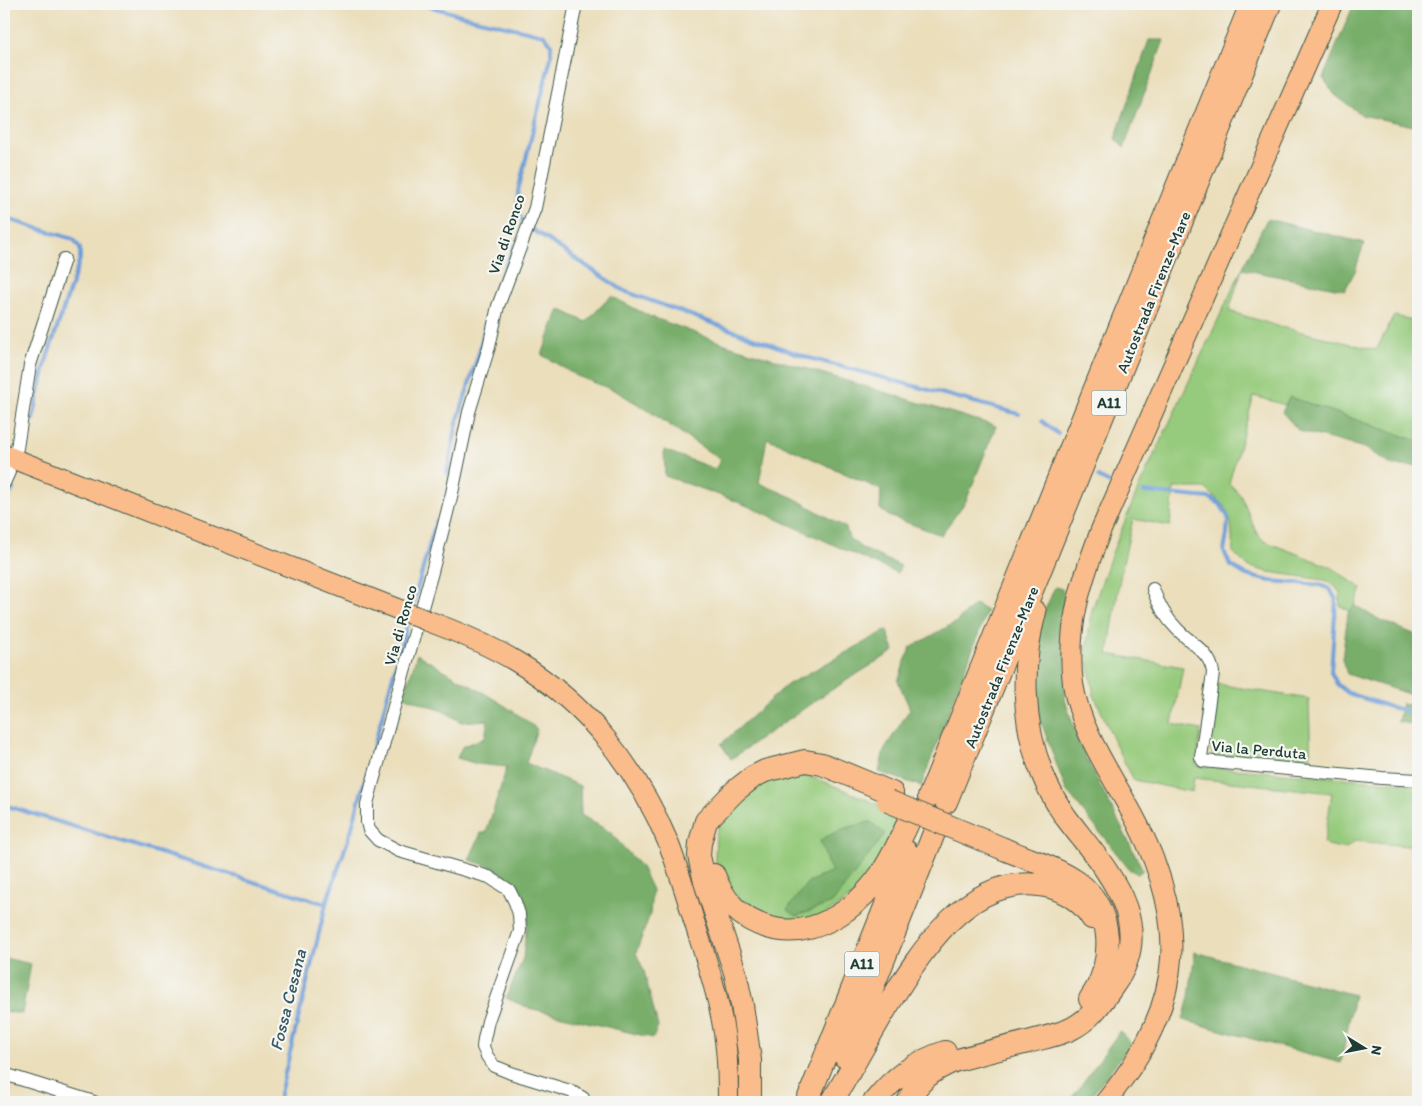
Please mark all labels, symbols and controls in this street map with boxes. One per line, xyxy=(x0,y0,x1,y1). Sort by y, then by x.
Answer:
street label: Via di Ronco xyxy=(484,192,529,277)
street label: Autostrada Firenze-Mare xyxy=(1112,208,1195,376)
road number: A11 xyxy=(1092,390,1126,416)
street label: Via di Ronco xyxy=(380,582,421,668)
street label: Autostrada Firenze-Mare xyxy=(960,583,1043,751)
street label: Via la Perduta xyxy=(1211,736,1308,763)
water label: Fossa Cesana xyxy=(265,946,311,1053)
road number: A11 xyxy=(844,952,880,976)
north arrow xyxy=(1340,1024,1390,1074)
text: N xyxy=(1367,1044,1386,1056)

